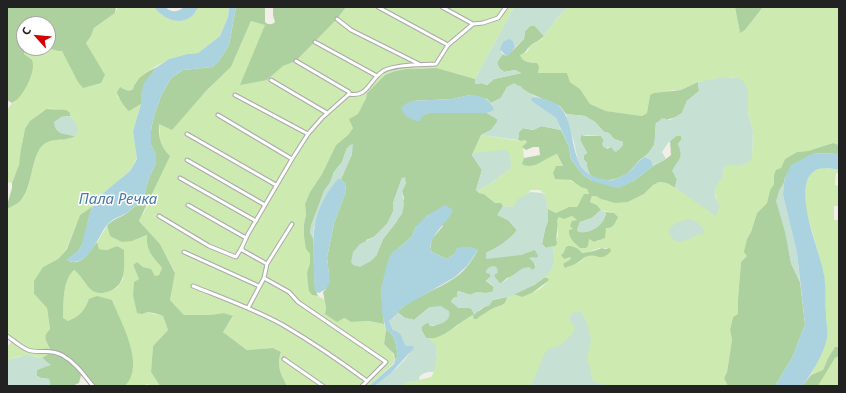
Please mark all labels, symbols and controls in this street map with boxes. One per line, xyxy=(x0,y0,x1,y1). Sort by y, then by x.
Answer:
north arrow xyxy=(16,16,56,56)
text: С xyxy=(17,24,34,37)
water label: Пала Речка xyxy=(79,191,157,209)

